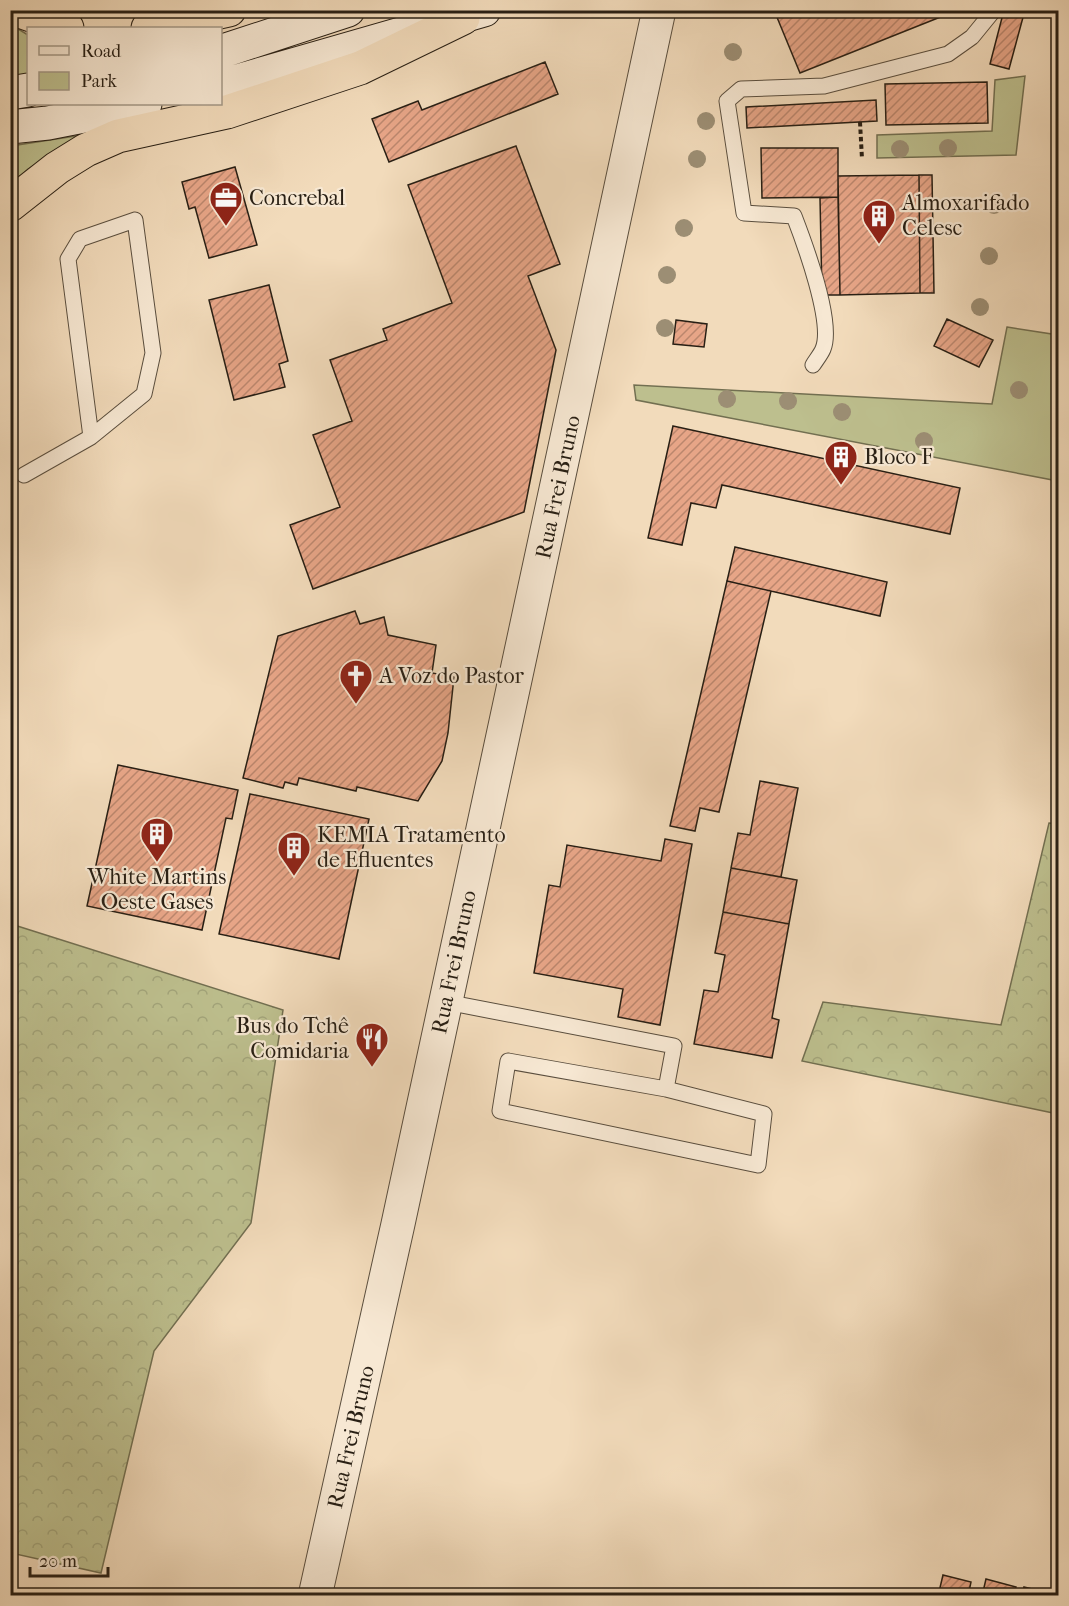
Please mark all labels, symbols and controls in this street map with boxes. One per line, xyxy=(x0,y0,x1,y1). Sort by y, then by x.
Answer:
legend xyxy=(27,27,222,105)
text: Road xyxy=(81,41,121,62)
text: Park xyxy=(81,71,118,92)
office icon: Concrebal xyxy=(208,180,244,227)
place label: Concrebal xyxy=(249,185,345,211)
place label: Almoxarifado Celesc xyxy=(901,190,1029,241)
building icon: Almoxarifado Celesc xyxy=(861,198,897,245)
street label: Rua Frei Bruno xyxy=(530,413,586,561)
building icon: Bloco F xyxy=(823,439,859,486)
place label: Bloco F xyxy=(864,444,933,470)
church icon: A Voz do Pastor xyxy=(338,658,374,705)
place label: A Voz do Pastor xyxy=(378,663,525,689)
building icon: White Martins Oeste Gases xyxy=(139,816,175,863)
place label: KEMIA Tratamento de Efluentes xyxy=(317,822,506,873)
building icon: KEMIA Tratamento de Efluentes xyxy=(276,830,312,877)
place label: White Martins Oeste Gases xyxy=(87,864,226,915)
street label: Rua Frei Bruno xyxy=(426,888,482,1036)
place label: Bus do Tchê Comidaria xyxy=(236,1013,350,1064)
restaurant icon: Bus do Tchê Comidaria xyxy=(354,1021,390,1068)
street label: Rua Frei Bruno xyxy=(322,1363,380,1511)
scale bar xyxy=(30,1540,108,1578)
text: 20 m xyxy=(39,1551,77,1572)

